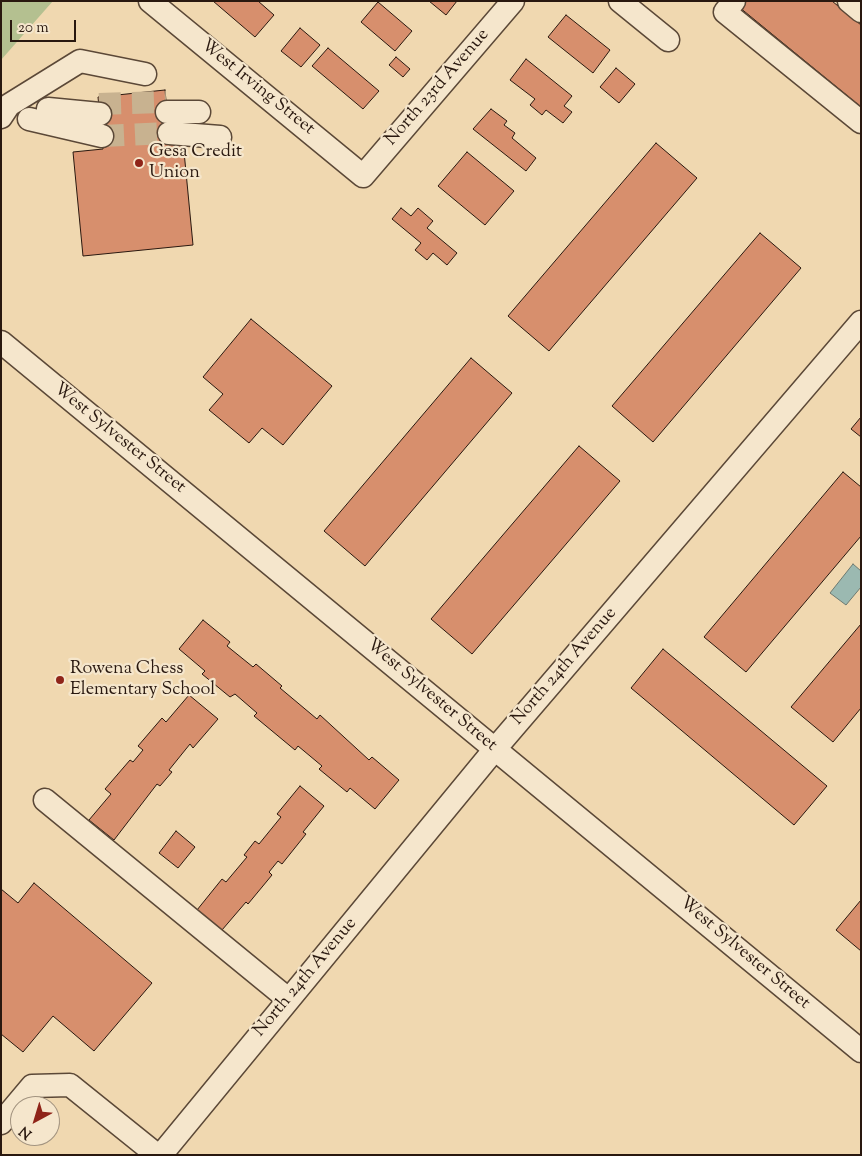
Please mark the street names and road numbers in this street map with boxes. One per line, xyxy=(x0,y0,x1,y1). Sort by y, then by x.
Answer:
street label: North 23rd Avenue xyxy=(381,25,495,151)
street label: West Irving Street xyxy=(196,35,318,141)
street label: West Sylvester Street xyxy=(48,379,190,499)
street label: North 24th Avenue xyxy=(508,604,622,730)
street label: West Sylvester Street xyxy=(361,635,501,757)
street label: West Sylvester Street xyxy=(674,893,814,1015)
street label: North 24th Avenue xyxy=(250,914,362,1042)

